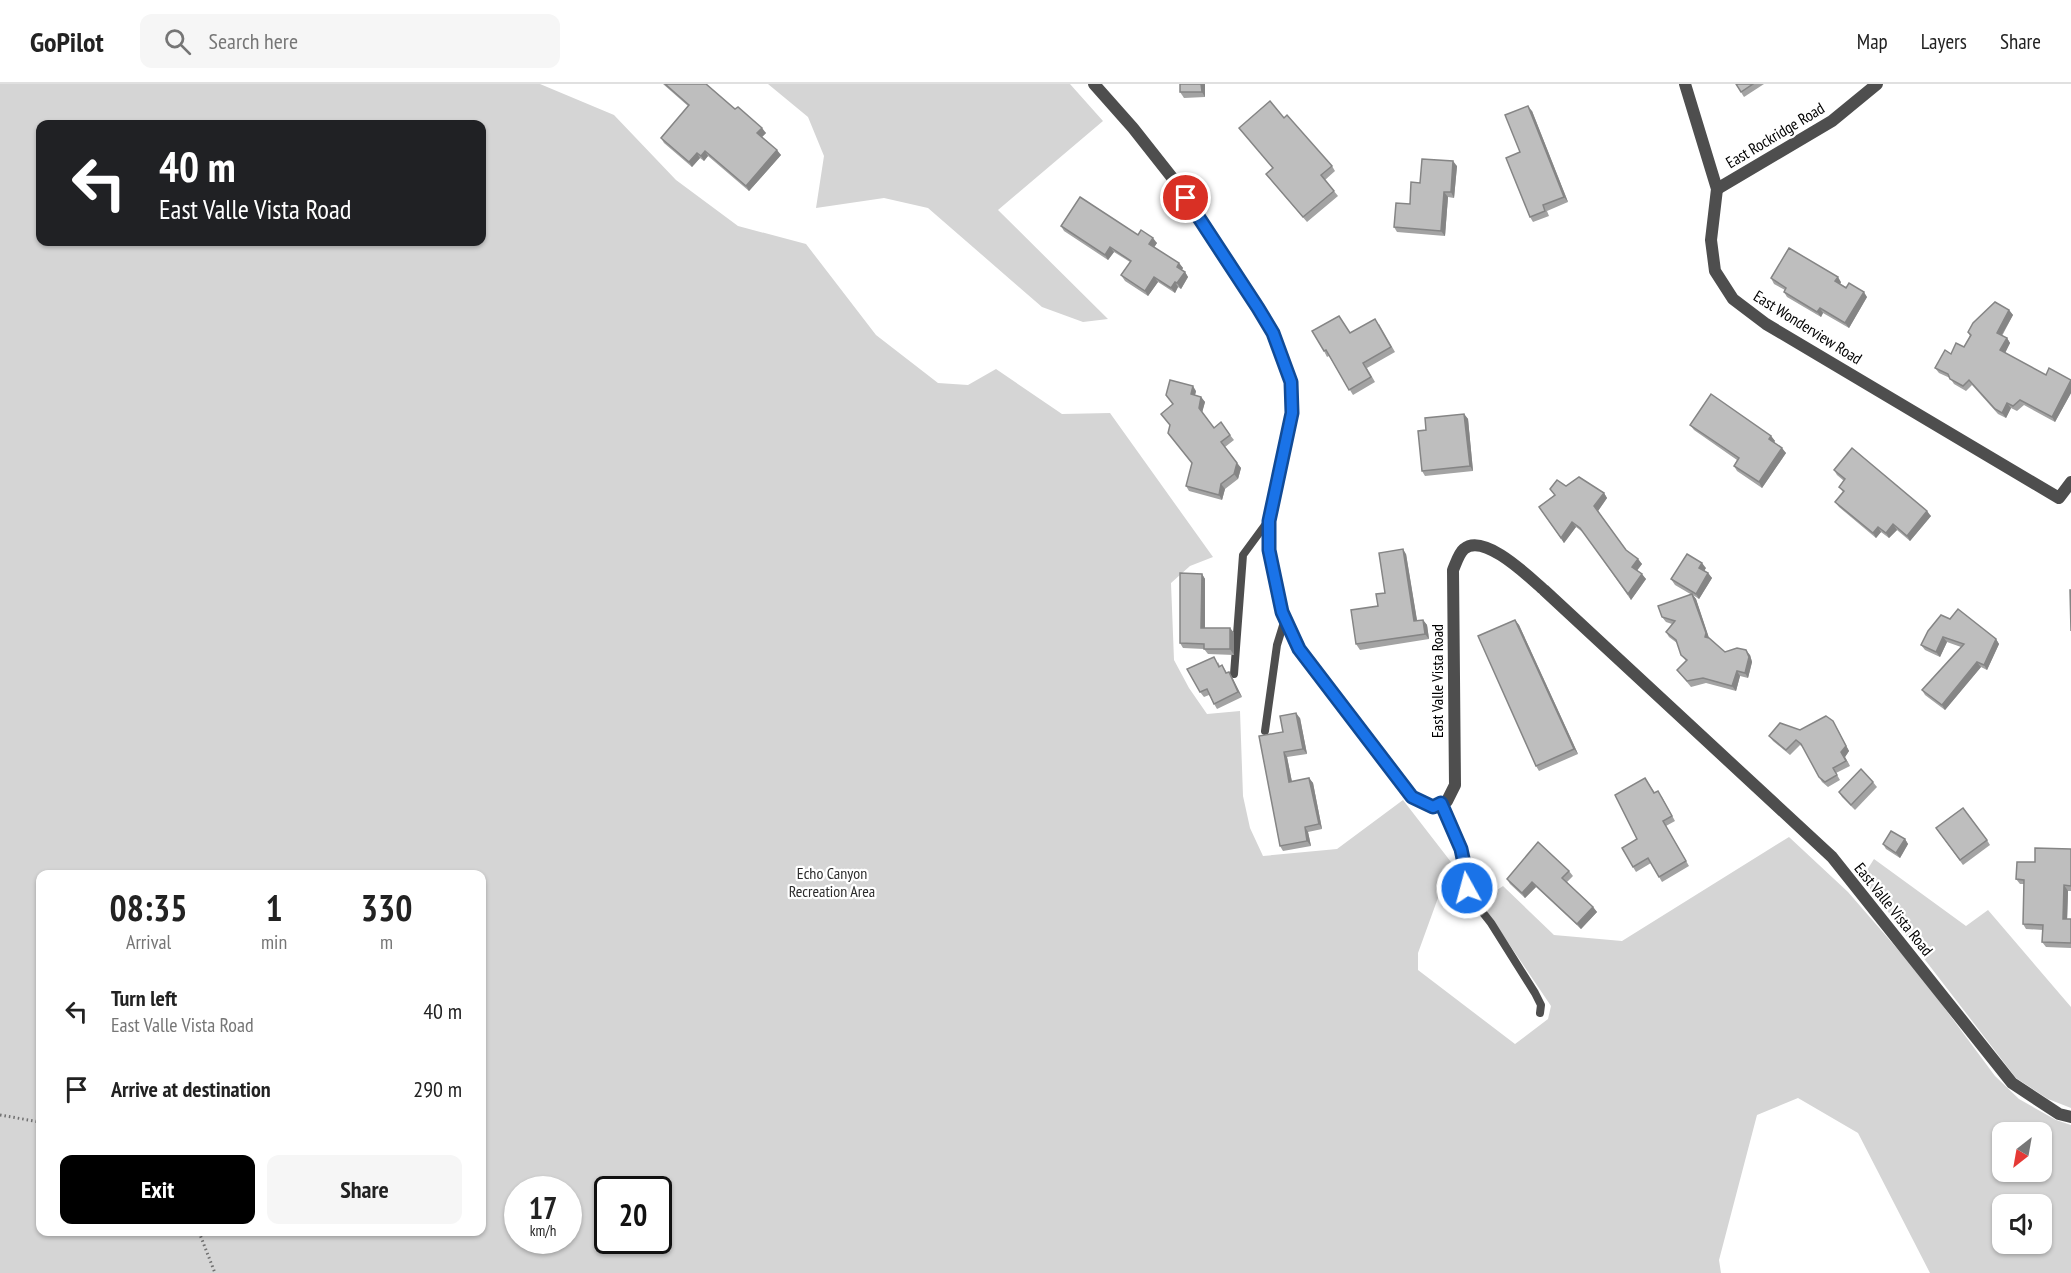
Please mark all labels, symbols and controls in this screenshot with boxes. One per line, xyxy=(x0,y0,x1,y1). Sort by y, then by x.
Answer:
search box xyxy=(140,14,560,68)
text: GoPilot xyxy=(30,23,104,60)
icon: search xyxy=(161,25,194,58)
text: Search here xyxy=(209,27,298,55)
text: Map xyxy=(1857,28,1888,55)
text: Layers xyxy=(1921,28,1967,55)
text: Share xyxy=(2000,28,2041,55)
street label: East Rockridge Road xyxy=(1722,98,1828,172)
text: 40 m xyxy=(159,139,236,194)
icon: left xyxy=(60,144,138,222)
pin xyxy=(1160,172,1211,223)
icon: arrive xyxy=(1169,181,1202,214)
text: East Valle Vista Road xyxy=(159,192,352,226)
street label: East Wonderview Road xyxy=(1750,286,1866,368)
street label: East Valle Vista Road xyxy=(1427,624,1447,738)
position arrow xyxy=(1435,856,1499,920)
street label: East Valle Vista Road xyxy=(1850,858,1938,960)
park label: Echo Canyon Recreation Area xyxy=(789,863,875,901)
text: 08:35 xyxy=(110,884,187,931)
text: 1 xyxy=(265,884,283,931)
text: 330 xyxy=(361,884,412,931)
text: Arrival xyxy=(126,929,171,955)
text: min xyxy=(261,929,287,955)
text: m xyxy=(380,929,393,955)
text: Turn left xyxy=(111,984,177,1012)
icon: left xyxy=(60,995,93,1028)
text: 40 m xyxy=(423,997,462,1025)
text: East Valle Vista Road xyxy=(111,1012,254,1038)
icon: arrive xyxy=(60,1073,93,1106)
text: Arrive at destination xyxy=(111,1075,271,1103)
text: 290 m xyxy=(413,1075,462,1103)
north arrow xyxy=(1992,1122,2052,1182)
map controls xyxy=(1992,1122,2052,1254)
button: Exit xyxy=(60,1155,255,1224)
button: Share xyxy=(267,1155,462,1224)
speed limit sign: 20 xyxy=(594,1176,672,1254)
text: 17 xyxy=(529,1188,557,1227)
button: sound xyxy=(1992,1194,2052,1254)
text: km/h xyxy=(530,1221,556,1240)

